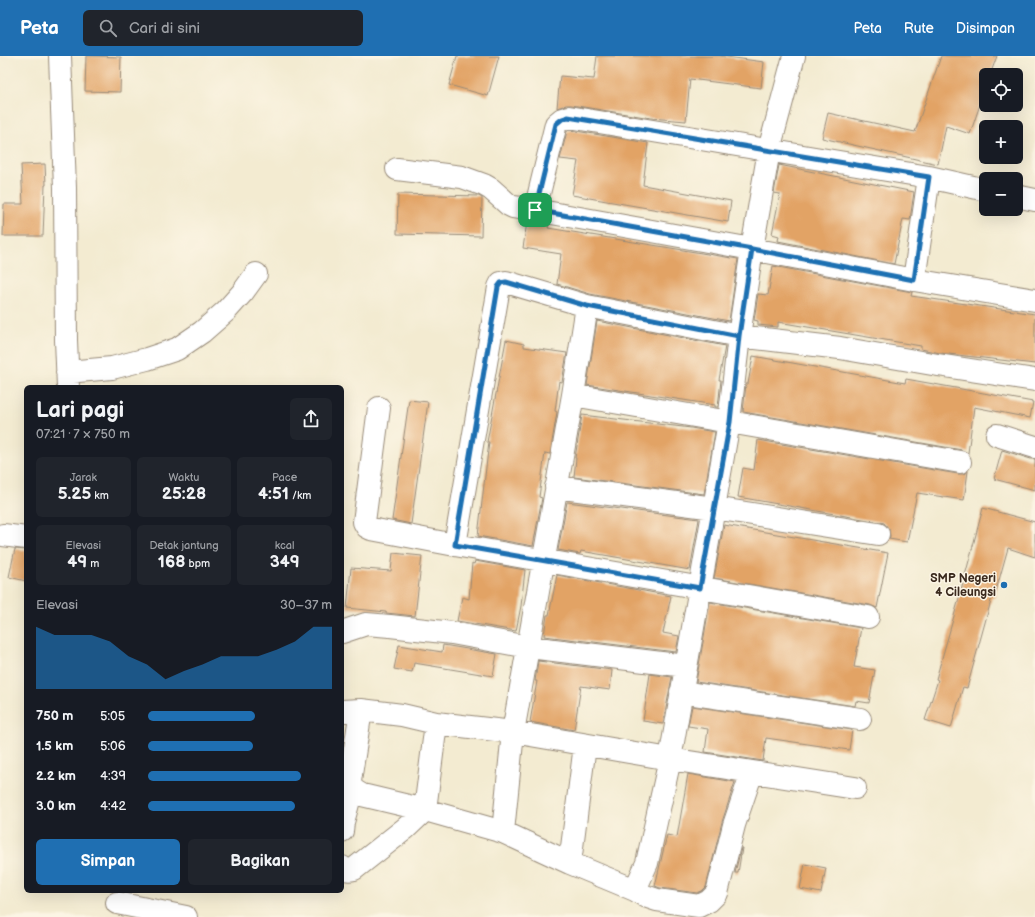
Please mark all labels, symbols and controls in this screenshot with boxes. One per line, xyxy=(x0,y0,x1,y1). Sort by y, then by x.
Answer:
search box xyxy=(83,10,363,46)
text: Peta xyxy=(20,17,59,40)
icon: search xyxy=(97,17,119,39)
text: Cari di sini xyxy=(129,19,200,38)
text: Peta xyxy=(853,20,882,37)
text: Rute xyxy=(904,20,934,37)
text: Disimpan xyxy=(956,20,1015,37)
map controls xyxy=(979,68,1023,216)
button: locate xyxy=(979,68,1023,112)
button: + xyxy=(979,120,1023,164)
button: − xyxy=(979,172,1023,216)
pin xyxy=(518,193,552,227)
icon: arrive xyxy=(524,199,546,221)
text: Lari pagi xyxy=(36,397,124,424)
button: share xyxy=(290,398,332,440)
text: 07:21 · 7 × 750 m xyxy=(36,426,130,442)
text: Jarak xyxy=(70,471,97,484)
text: Waktu xyxy=(169,471,199,484)
text: Pace xyxy=(272,471,297,484)
text: 5.25 xyxy=(58,484,91,504)
text: 25:28 xyxy=(162,484,206,504)
text: 4:51 xyxy=(258,484,289,504)
text: km xyxy=(91,489,109,502)
text: /km xyxy=(289,489,311,502)
text: Elevasi xyxy=(66,539,101,552)
text: Detak jantung xyxy=(149,539,219,552)
text: kcal xyxy=(275,539,295,552)
text: 49 xyxy=(67,552,87,572)
text: 168 xyxy=(158,552,186,572)
text: 349 xyxy=(270,552,300,572)
text: m xyxy=(87,557,99,570)
text: bpm xyxy=(186,557,210,570)
place label: SMP Negeri 4 Cileungsi xyxy=(930,571,996,600)
marker: SMP Negeri 4 Cileungsi xyxy=(999,580,1009,590)
text: Elevasi xyxy=(36,597,78,613)
text: 30–37 m xyxy=(280,597,332,613)
text: 750 m xyxy=(36,708,73,724)
text: 5:05 xyxy=(100,708,125,724)
text: 1.5 km xyxy=(36,738,73,754)
text: 5:06 xyxy=(100,738,126,754)
text: 2.2 km xyxy=(36,768,76,784)
text: 4:39 xyxy=(100,768,126,784)
text: 3.0 km xyxy=(36,798,76,814)
text: 4:42 xyxy=(100,798,126,814)
button: Simpan xyxy=(36,839,180,885)
button: Bagikan xyxy=(188,839,332,885)

